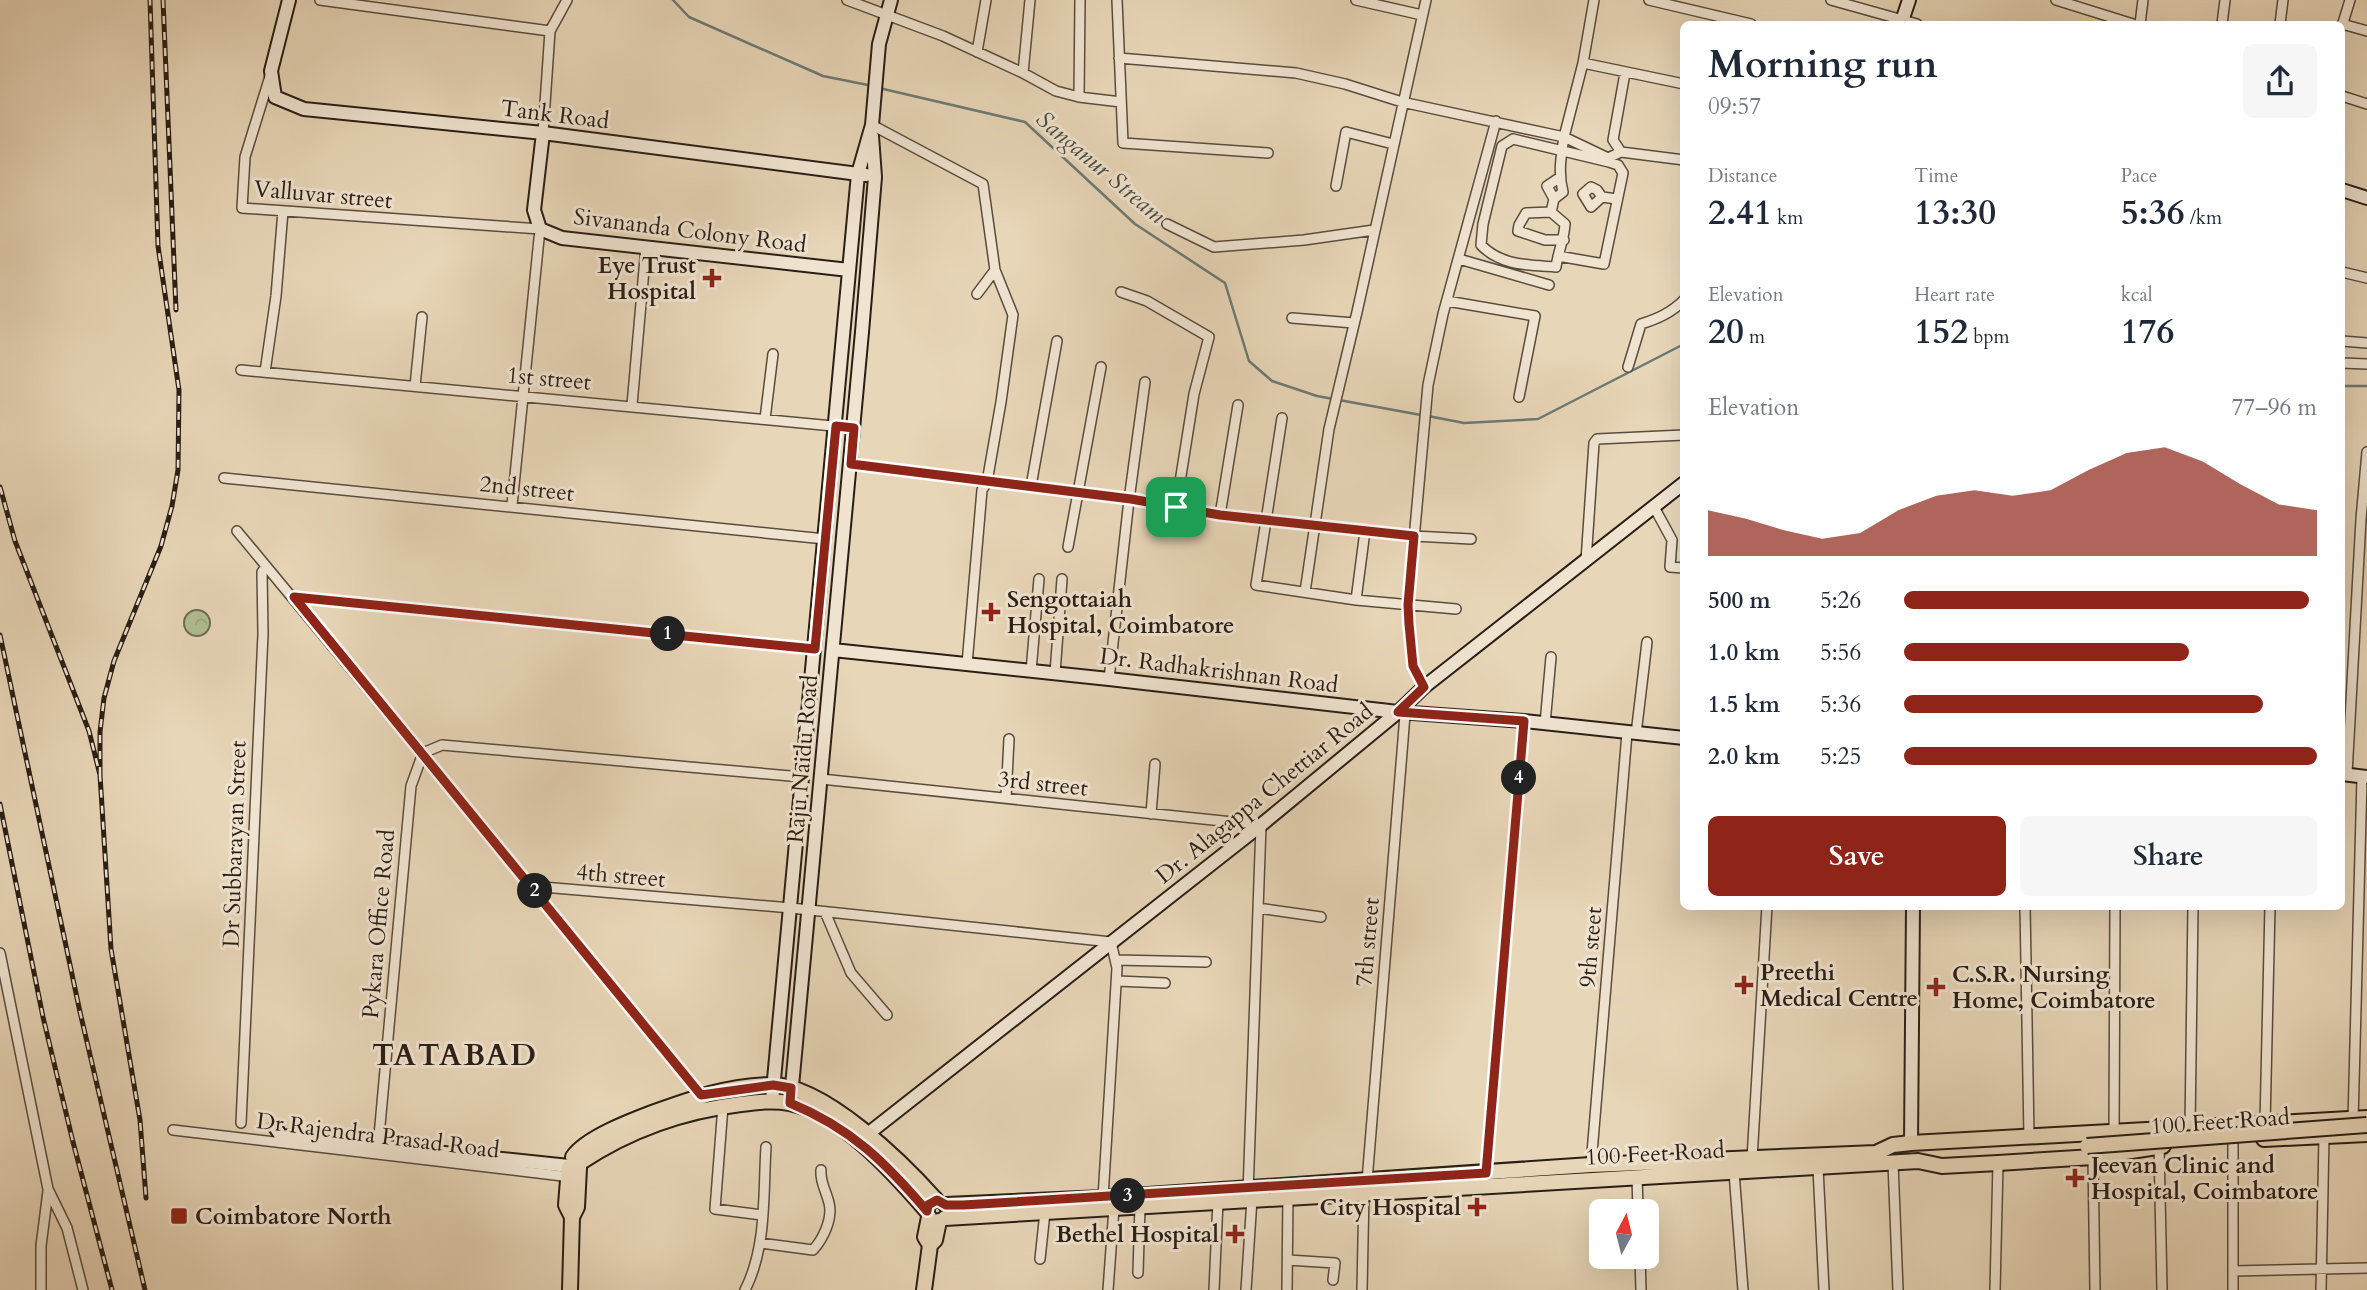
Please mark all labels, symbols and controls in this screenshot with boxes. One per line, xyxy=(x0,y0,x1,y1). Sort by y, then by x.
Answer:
text: Morning run xyxy=(1708,39,1938,91)
button: share xyxy=(2243,44,2317,118)
text: 09:57 xyxy=(1708,91,1761,122)
street label: Tank Road xyxy=(499,92,612,137)
water label: Sanganur Stream xyxy=(1029,103,1173,232)
text: Distance xyxy=(1708,163,1777,189)
text: Time xyxy=(1914,163,1958,189)
text: Pace xyxy=(2121,163,2157,189)
street label: Valluvar street xyxy=(252,173,393,216)
text: 2.41 xyxy=(1708,189,1772,237)
text: 13:30 xyxy=(1914,189,1996,237)
text: 5:36 xyxy=(2121,189,2185,237)
street label: Sivananda Colony Road xyxy=(572,201,809,260)
text: km xyxy=(1772,205,1803,231)
text: /km xyxy=(2185,205,2222,231)
place label: Eye Trust Hospital xyxy=(598,250,696,307)
marker: Eye Trust Hospital xyxy=(702,268,722,288)
text: Elevation xyxy=(1708,282,1783,308)
text: Heart rate xyxy=(1914,282,1995,308)
text: kcal xyxy=(2121,282,2153,308)
text: 20 xyxy=(1708,308,1744,356)
text: 152 xyxy=(1914,308,1968,356)
text: 176 xyxy=(2121,308,2174,356)
text: m xyxy=(1744,324,1765,350)
text: bpm xyxy=(1968,324,2010,350)
street label: 1st street xyxy=(506,359,592,398)
text: Elevation xyxy=(1708,392,1799,423)
text: 77–96 m xyxy=(2232,392,2317,423)
street label: 2nd street xyxy=(478,468,576,509)
pin xyxy=(1146,477,1206,537)
icon: arrive xyxy=(1157,488,1195,526)
place label: Sengottaiah Hospital, Coimbatore xyxy=(1007,584,1234,641)
text: 500 m xyxy=(1708,585,1771,616)
text: 5:26 xyxy=(1820,585,1861,616)
marker: Sengottaiah Hospital, Coimbatore xyxy=(981,602,1001,622)
pin: 1 xyxy=(650,616,686,652)
text: 1 xyxy=(663,620,672,646)
text: 1.0 km xyxy=(1708,637,1780,668)
text: 5:56 xyxy=(1820,637,1861,668)
street label: Dr. Radhakrishnan Road xyxy=(1098,640,1341,701)
street label: Raju Naidu Road xyxy=(780,673,825,844)
text: 1.5 km xyxy=(1708,689,1780,720)
text: 5:36 xyxy=(1820,689,1861,720)
street label: Dr. Alagappa Chettiar Road xyxy=(1149,695,1380,891)
street label: Dr Subbarayan Street xyxy=(215,740,254,948)
text: 2.0 km xyxy=(1708,741,1780,772)
text: 5:25 xyxy=(1820,741,1861,772)
pin: 4 xyxy=(1502,760,1536,796)
street label: 3rd street xyxy=(997,763,1089,804)
text: 4 xyxy=(1514,764,1523,790)
button: Save xyxy=(1708,816,2006,896)
button: Share xyxy=(2020,816,2317,896)
street label: Pykara Office Road xyxy=(355,827,402,1020)
street label: 4th street xyxy=(575,856,667,895)
pin: 2 xyxy=(518,874,552,908)
text: 2 xyxy=(530,877,539,903)
street label: 7th street xyxy=(1348,896,1387,988)
street label: 9th steet xyxy=(1572,905,1609,989)
place label: Preethi Medical Centre xyxy=(1760,957,1918,1014)
place label: C.S.R. Nursing Home, Coimbatore xyxy=(1952,959,2156,1016)
marker: Preethi Medical Centre xyxy=(1734,975,1754,995)
marker: C.S.R. Nursing Home, Coimbatore xyxy=(1926,977,1946,997)
district label: TATABAD xyxy=(372,1035,538,1076)
street label: 100 Feet Road xyxy=(2149,1101,2291,1142)
street label: Dr Rajendra Prasad Road xyxy=(255,1105,502,1166)
street label: 100 Feet Road xyxy=(1585,1134,1726,1173)
place label: Jeevan Clinic and Hospital, Coimbatore xyxy=(2088,1150,2318,1207)
marker: Jeevan Clinic and Hospital, Coimbatore xyxy=(2065,1168,2085,1188)
pin: 3 xyxy=(1110,1178,1146,1214)
text: 3 xyxy=(1123,1182,1132,1208)
place label: City Hospital xyxy=(1320,1192,1461,1223)
marker: City Hospital xyxy=(1467,1197,1487,1217)
north arrow xyxy=(1589,1199,1659,1269)
map controls xyxy=(1589,1199,1659,1269)
place label: Coimbatore North xyxy=(195,1201,392,1232)
marker: Coimbatore North xyxy=(169,1206,189,1226)
place label: Bethel Hospital xyxy=(1055,1219,1219,1250)
marker: Bethel Hospital xyxy=(1225,1224,1245,1244)

